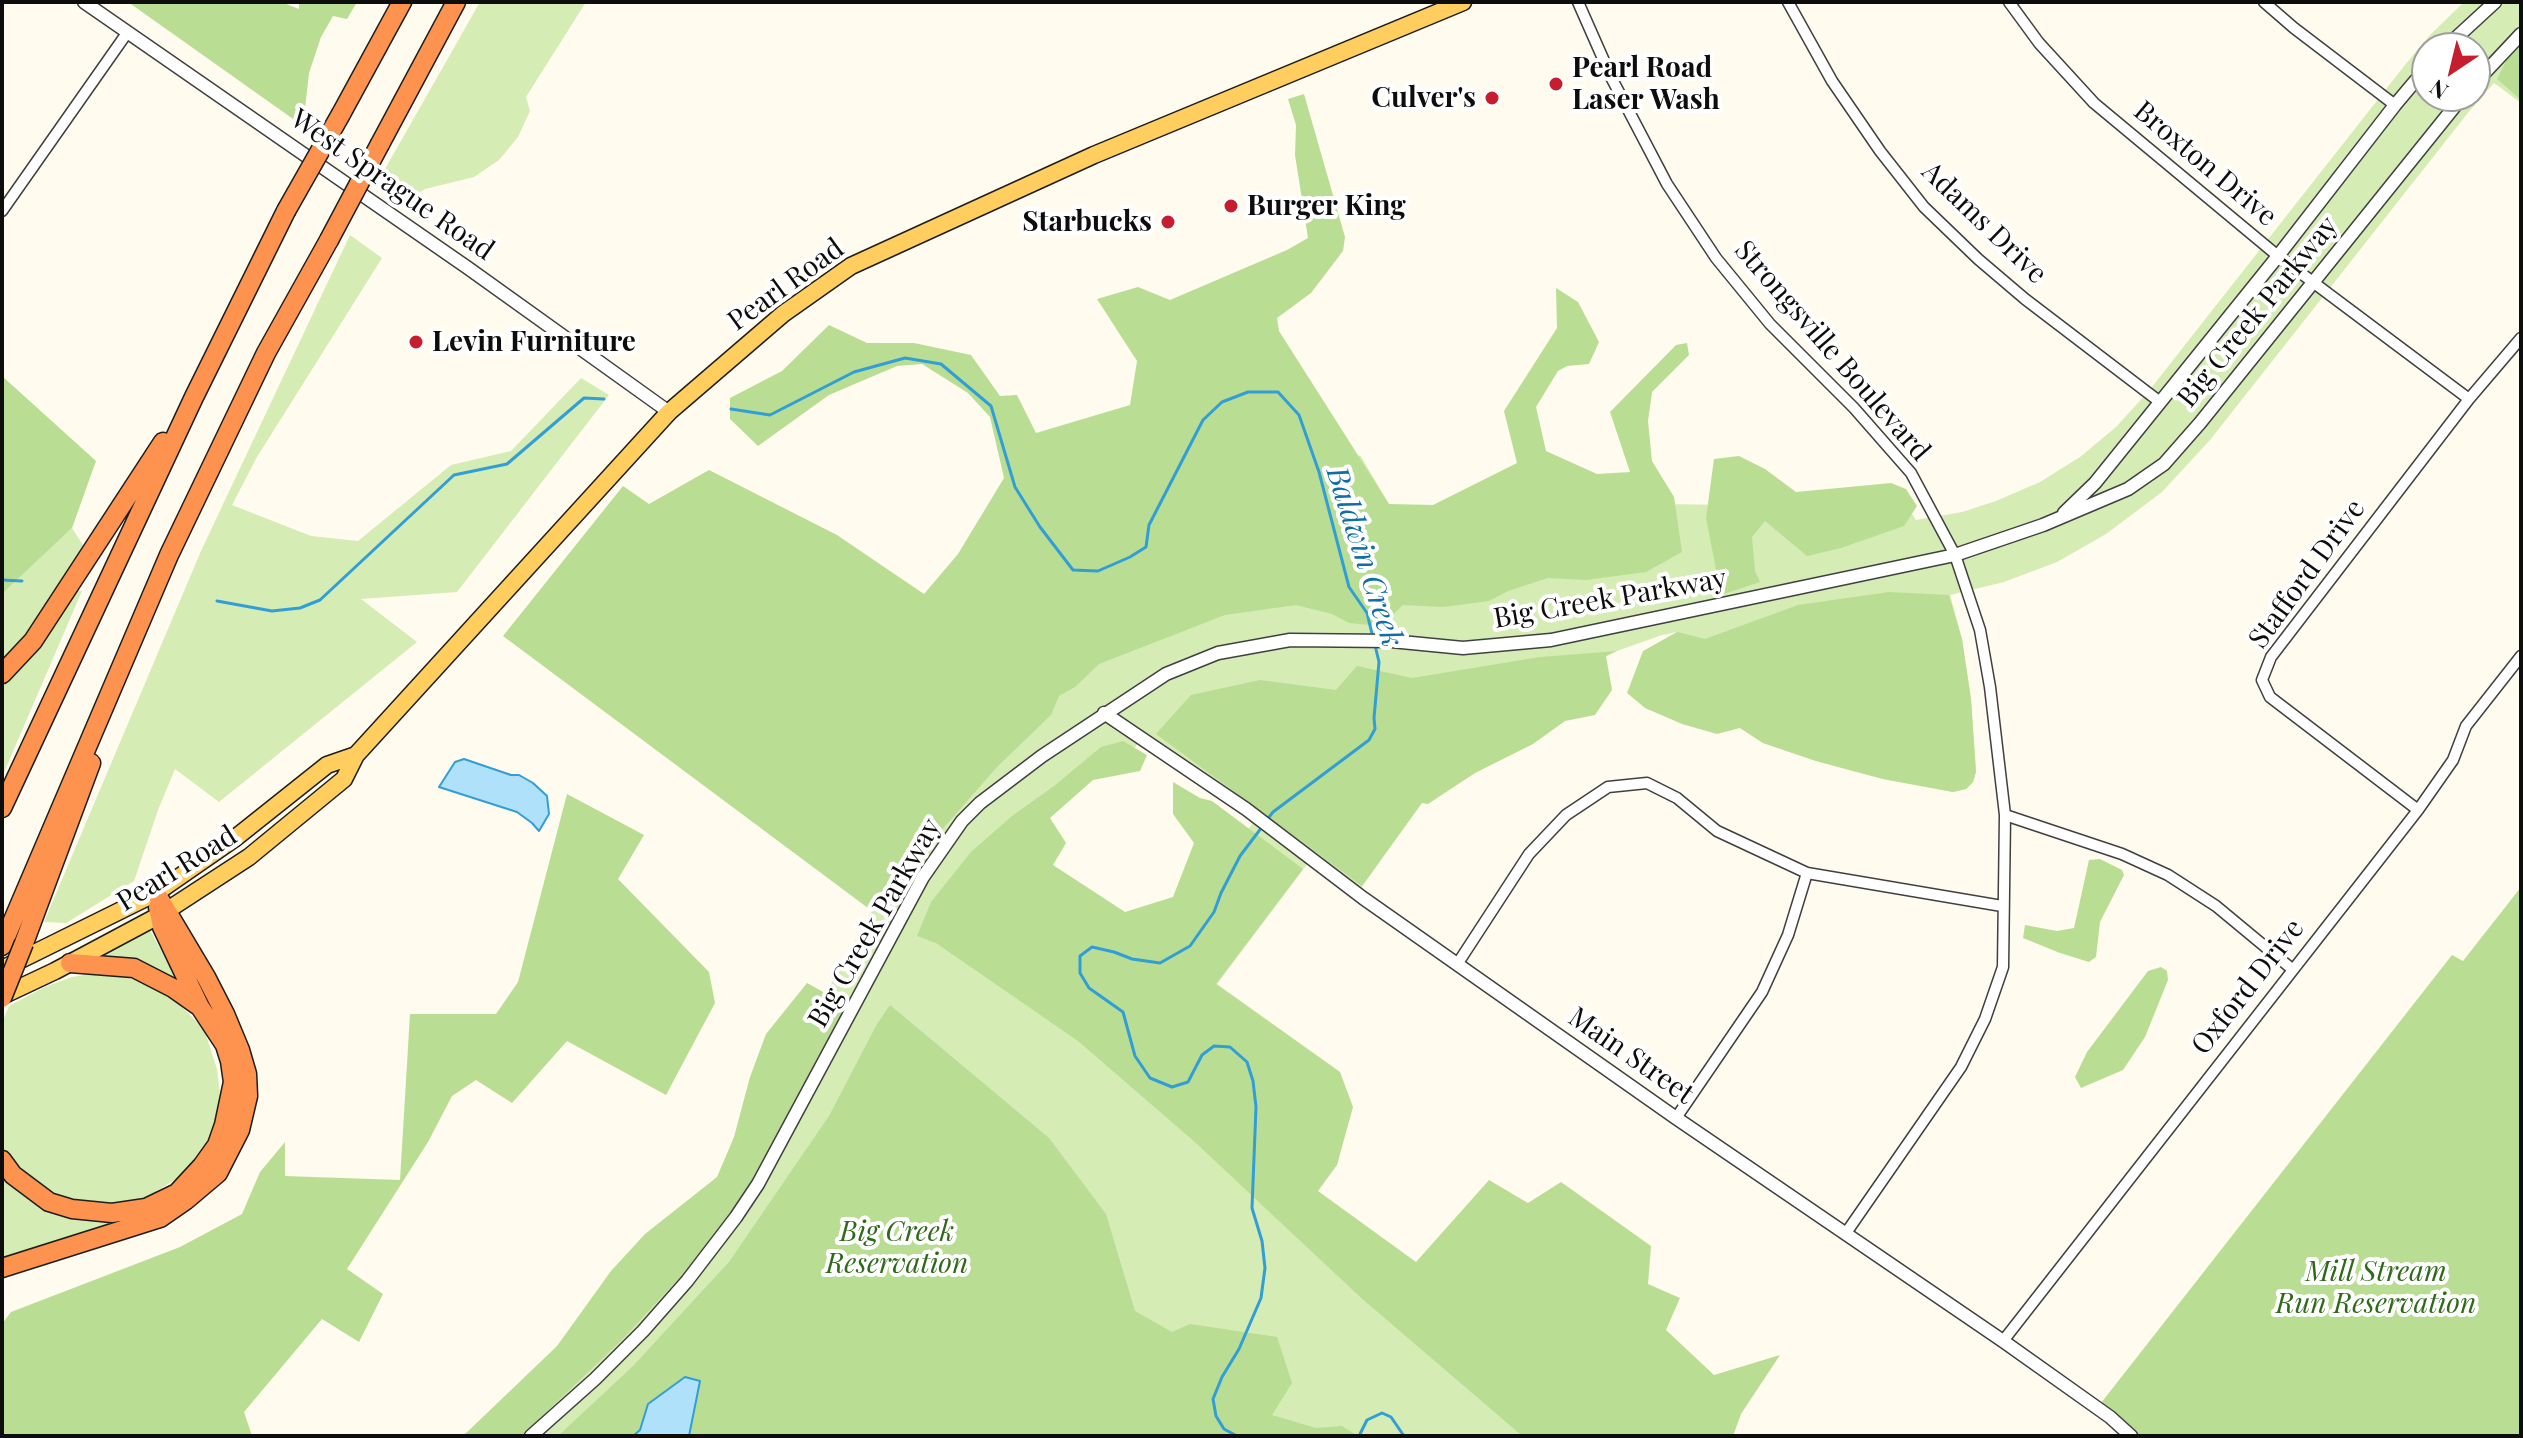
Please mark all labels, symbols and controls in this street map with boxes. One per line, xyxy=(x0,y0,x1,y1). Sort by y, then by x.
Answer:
north arrow xyxy=(2411,32,2491,112)
place label: Pearl Road Laser Wash xyxy=(1572,51,1720,117)
text: N xyxy=(2423,73,2453,107)
marker: Pearl Road Laser Wash xyxy=(1547,75,1565,93)
place label: Culver's xyxy=(1371,81,1476,115)
marker: Culver's xyxy=(1483,89,1501,107)
street label: Broxton Drive xyxy=(2127,95,2283,233)
street label: West Sprague Road xyxy=(284,102,500,268)
street label: Adams Drive xyxy=(1915,155,2053,291)
place label: Burger King xyxy=(1247,189,1406,223)
marker: Burger King xyxy=(1222,197,1240,215)
place label: Starbucks xyxy=(1022,205,1152,239)
street label: Big Creek Parkway xyxy=(2171,210,2345,414)
marker: Starbucks xyxy=(1159,213,1177,231)
street label: Pearl Road xyxy=(722,232,850,338)
street label: Strongsville Boulevard xyxy=(1727,234,1937,468)
place label: Levin Furniture xyxy=(432,325,636,359)
marker: Levin Furniture xyxy=(407,333,425,351)
water label: Baldwin Creek xyxy=(1318,462,1410,652)
street label: Stafford Drive xyxy=(2242,493,2372,655)
street label: Big Creek Parkway xyxy=(1491,562,1729,636)
street label: Big Creek Parkway xyxy=(801,812,949,1034)
street label: Pearl Road xyxy=(111,819,243,919)
street label: Oxford Drive xyxy=(2185,913,2311,1061)
street label: Main Street xyxy=(1562,1001,1700,1111)
park label: Big Creek Reservation xyxy=(826,1215,968,1281)
park label: Mill Stream Run Reservation xyxy=(2276,1255,2476,1321)

